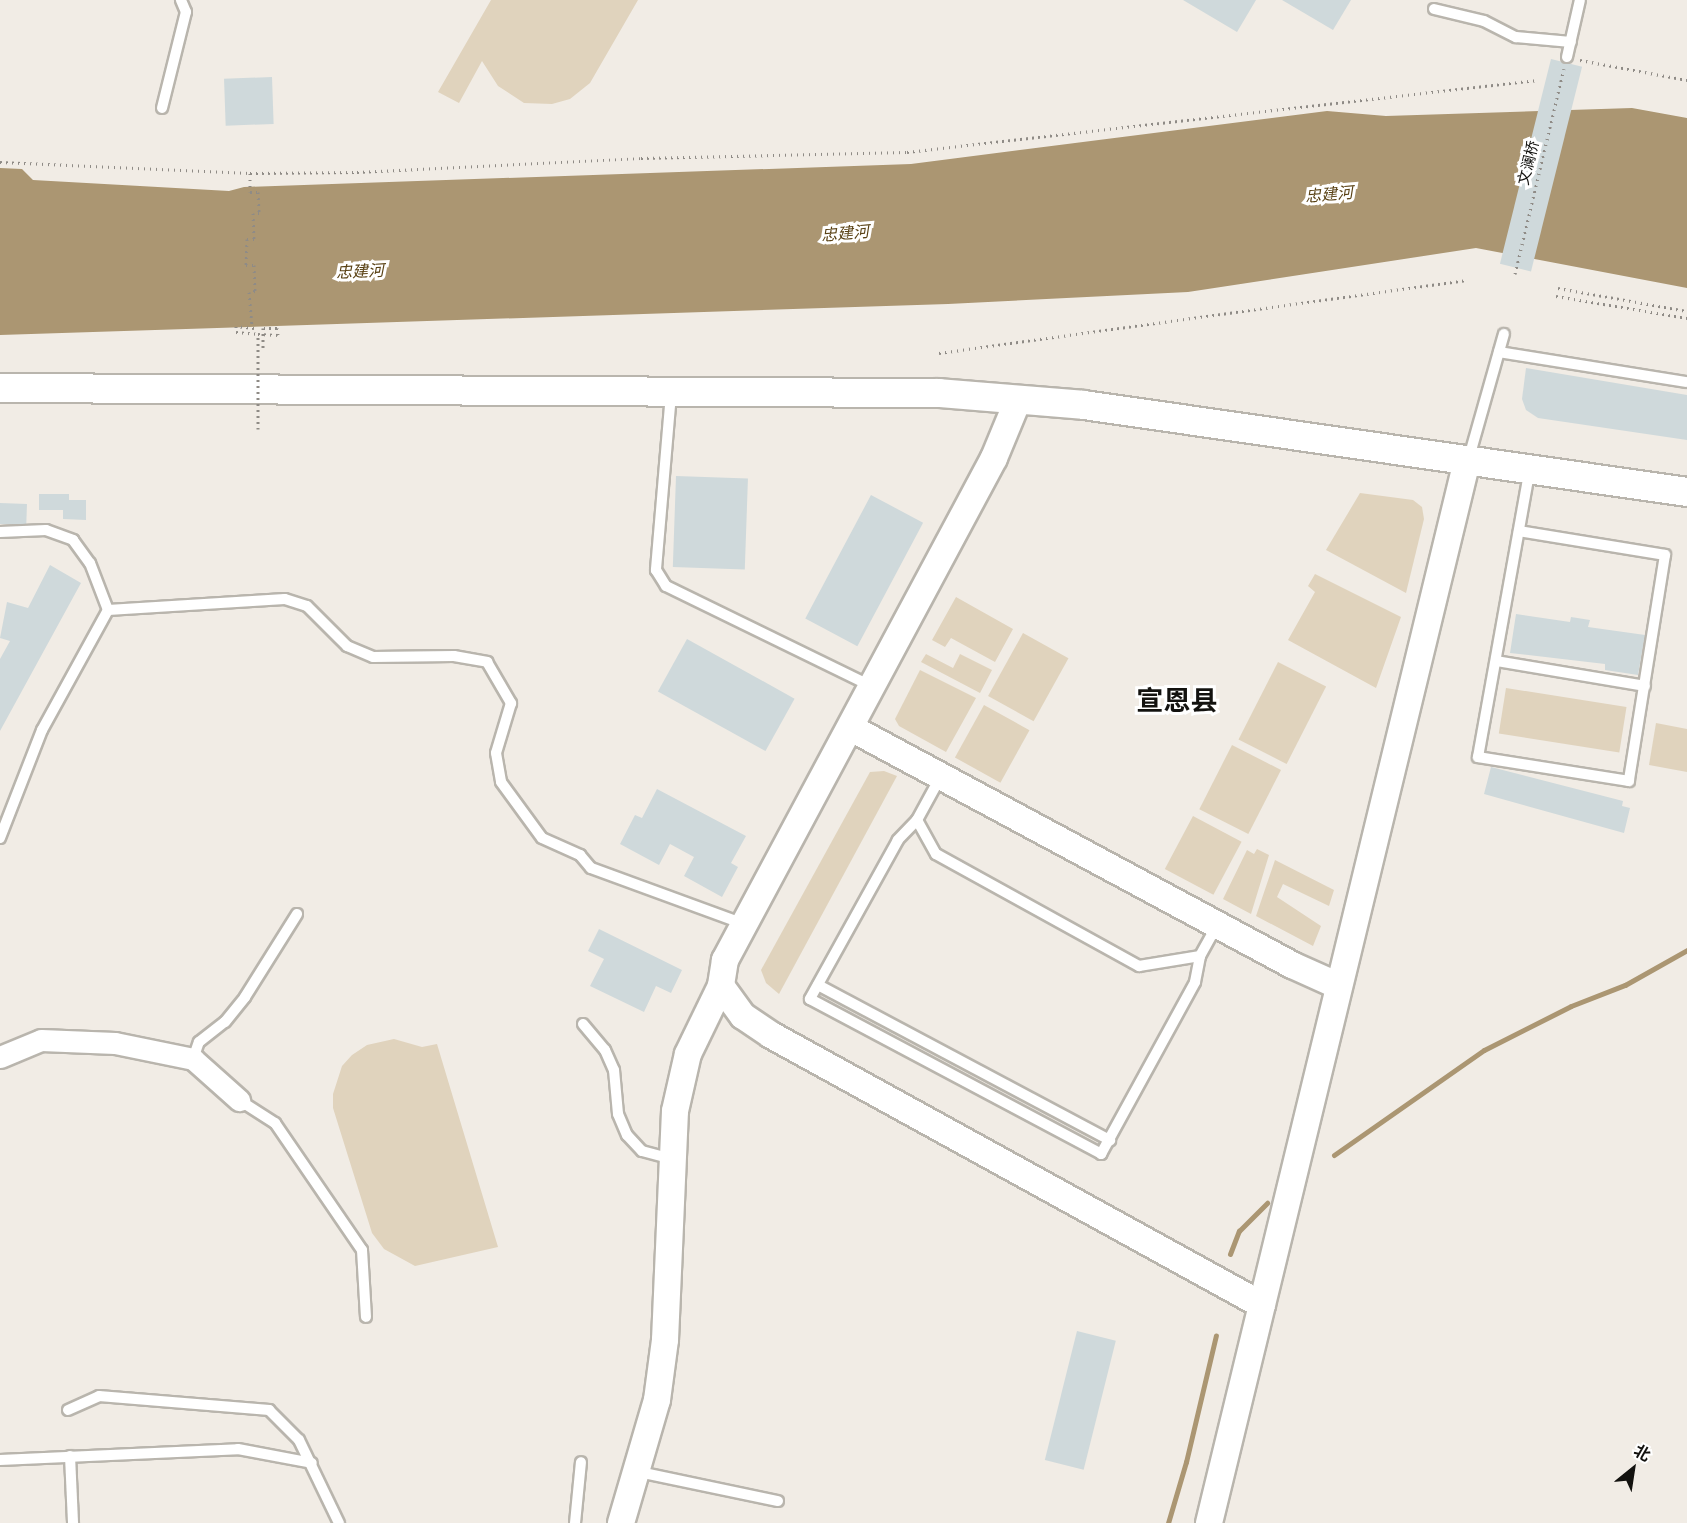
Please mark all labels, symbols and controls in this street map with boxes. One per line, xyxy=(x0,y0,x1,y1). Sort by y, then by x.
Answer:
street label: 文澜桥 xyxy=(1515,139,1543,187)
water label: 忠建河 xyxy=(1304,183,1354,207)
water label: 忠建河 xyxy=(820,222,870,246)
water label: 忠建河 xyxy=(336,261,384,283)
district label: 宣恩县 xyxy=(1137,686,1217,718)
north arrow xyxy=(1603,1439,1663,1499)
text: 北 xyxy=(1630,1440,1654,1467)

